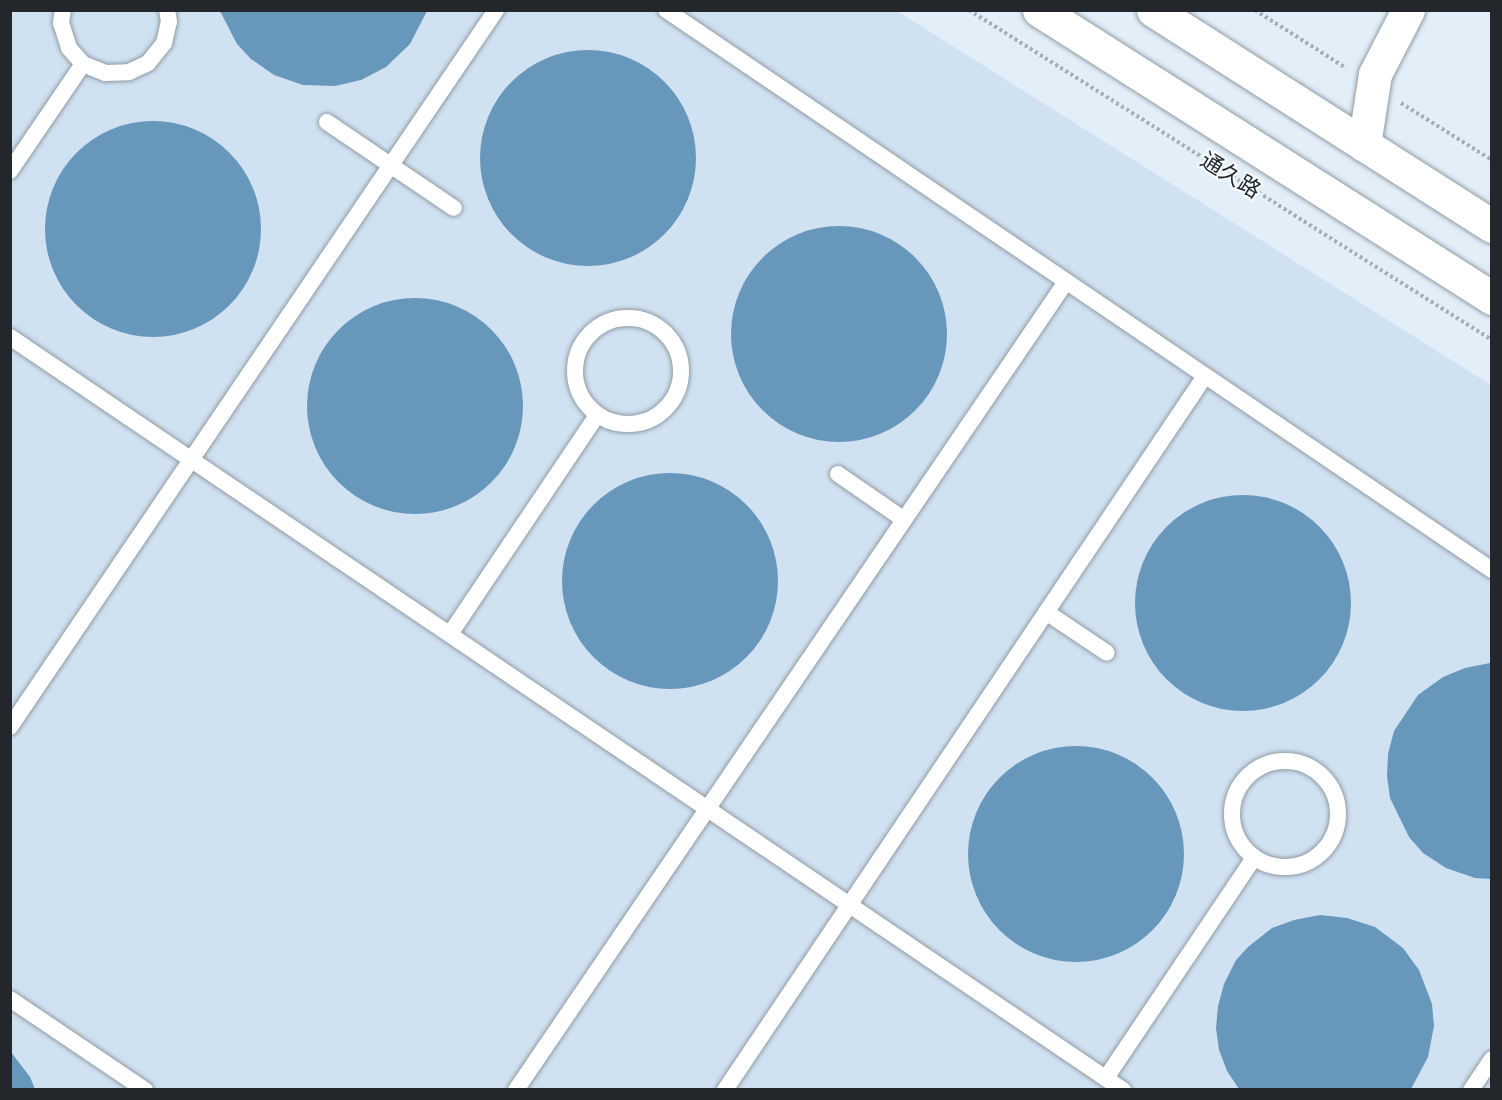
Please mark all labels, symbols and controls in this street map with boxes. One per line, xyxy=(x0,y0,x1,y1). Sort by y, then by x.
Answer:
street label: 通久路 xyxy=(1195,147,1265,205)

